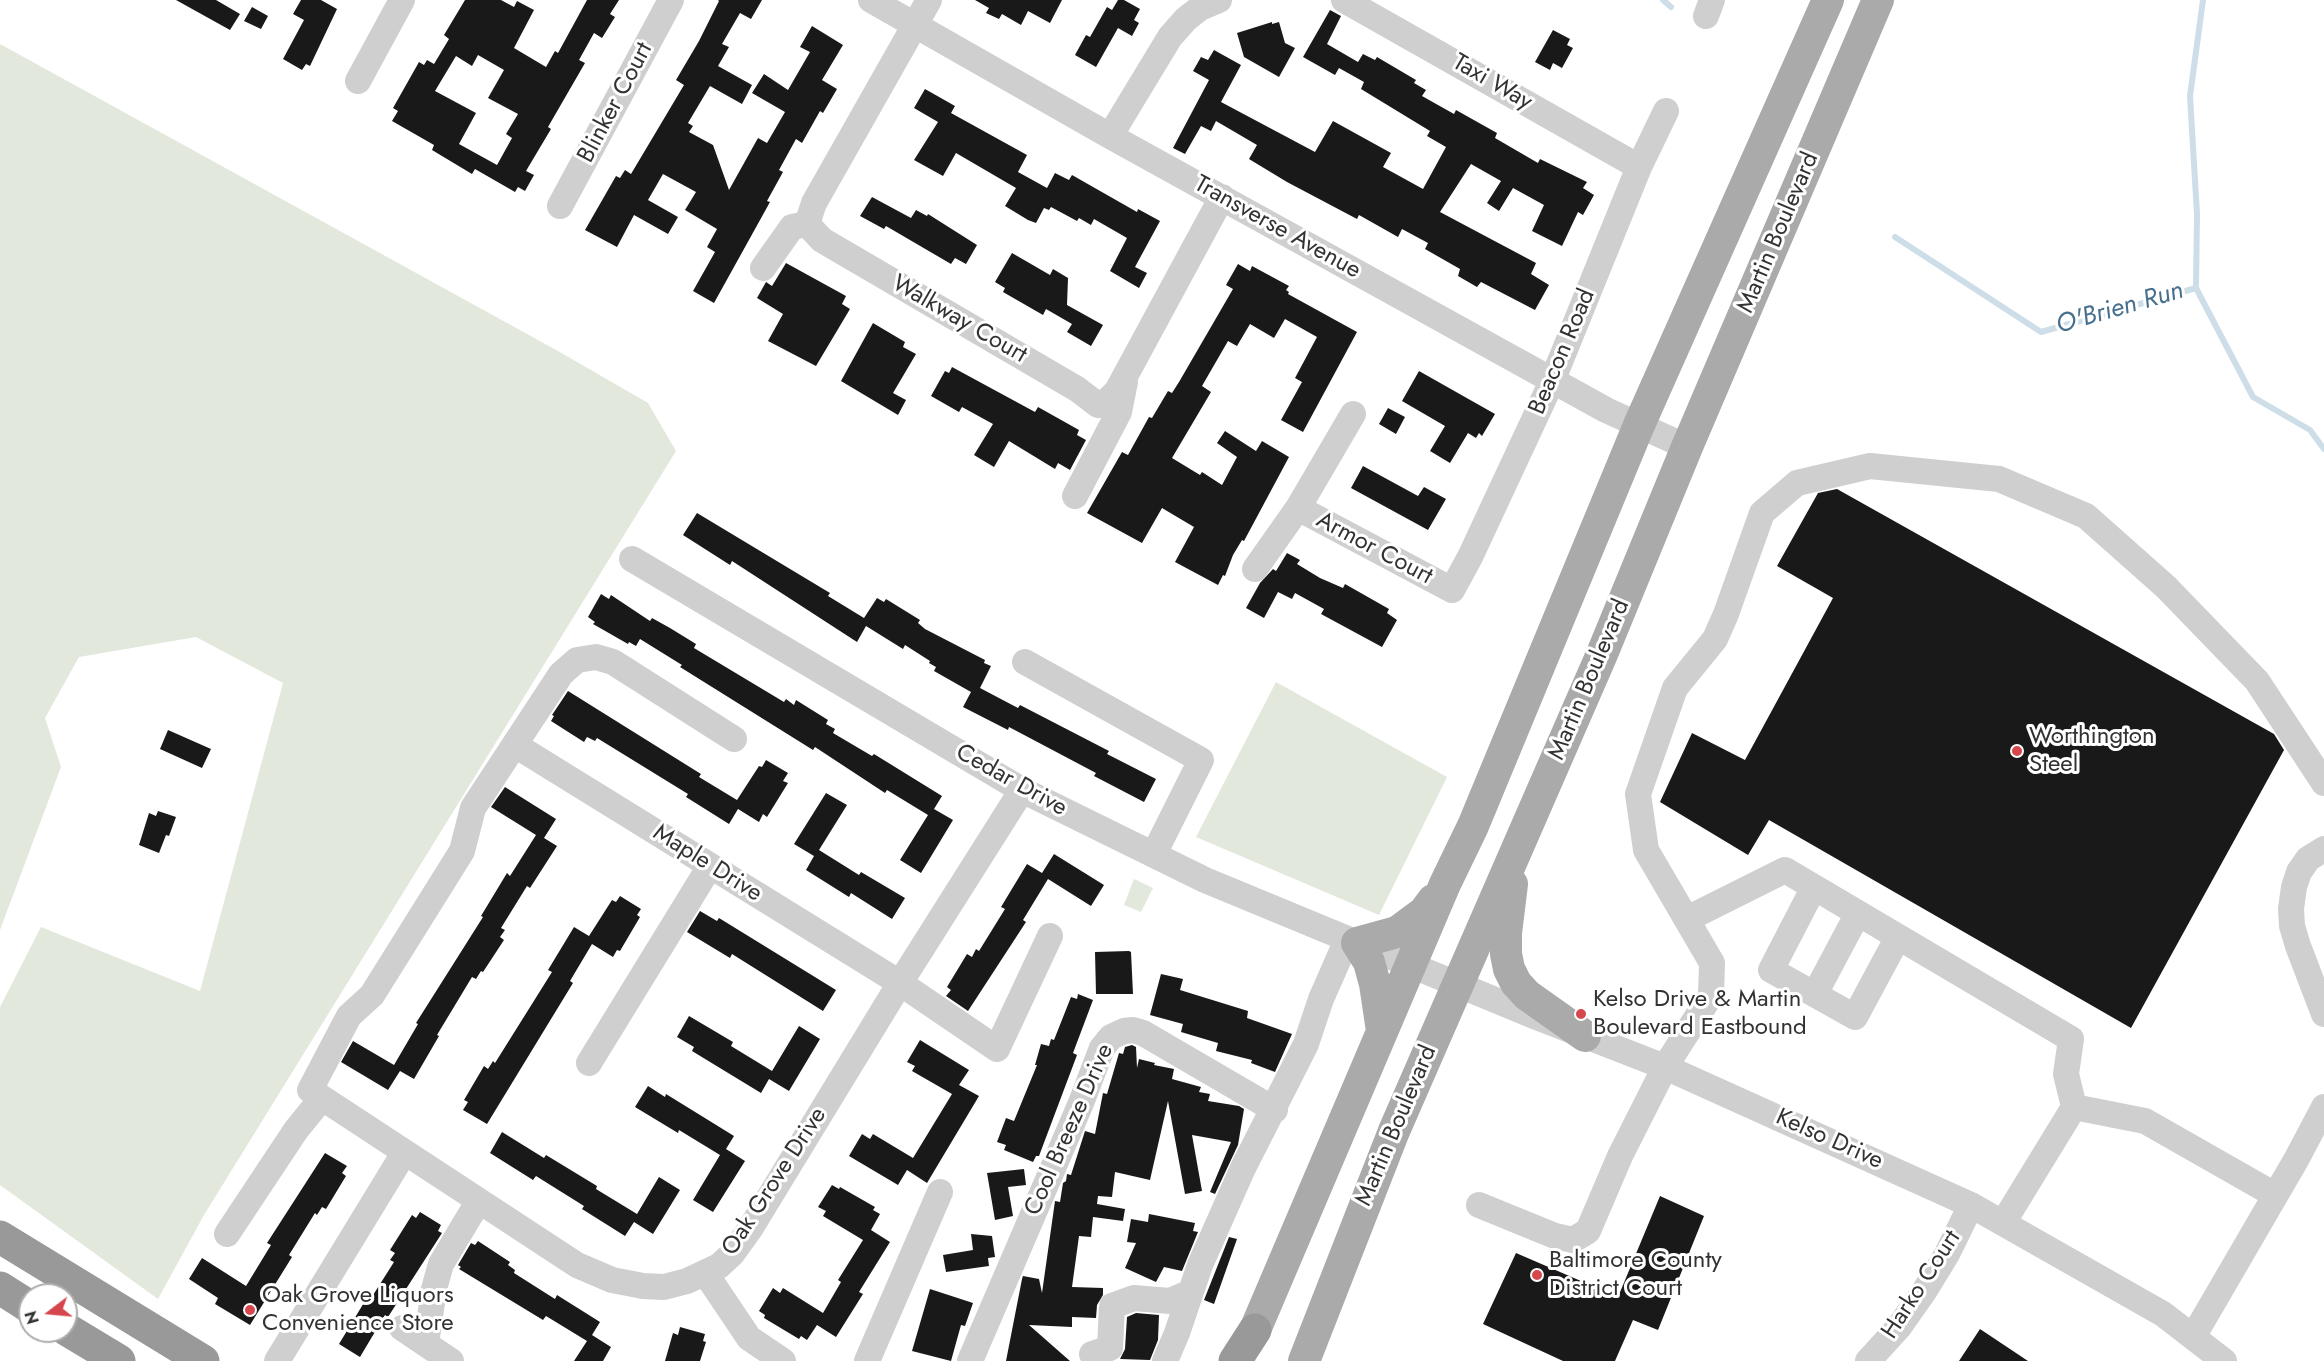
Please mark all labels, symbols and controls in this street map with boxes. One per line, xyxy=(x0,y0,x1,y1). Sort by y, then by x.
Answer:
street label: Blinker Court xyxy=(572,38,660,168)
street label: Taxi Way xyxy=(1447,49,1537,117)
street label: Martin Boulevard xyxy=(1732,148,1826,318)
street label: Transverse Avenue xyxy=(1189,170,1365,286)
street label: Walkway Court xyxy=(886,270,1032,370)
water label: O'Brien Run xyxy=(2053,276,2187,342)
street label: Beacon Road xyxy=(1524,285,1602,419)
street label: Armor Court xyxy=(1311,506,1437,592)
street label: Martin Boulevard xyxy=(1543,595,1637,765)
place label: Worthington Steel xyxy=(2029,723,2155,779)
street label: Cedar Drive xyxy=(950,739,1072,823)
marker: Worthington Steel xyxy=(2010,744,2024,758)
street label: Maple Drive xyxy=(647,819,767,909)
place label: Kelso Drive & Martin Boulevard Eastbound xyxy=(1593,986,1807,1042)
marker: Kelso Drive & Martin Boulevard Eastbound xyxy=(1574,1007,1588,1021)
street label: Cool Breeze Drive xyxy=(1019,1040,1121,1220)
street label: Martin Boulevard xyxy=(1350,1041,1444,1211)
street label: Oak Grove Drive xyxy=(716,1103,834,1261)
street label: Kelso Drive xyxy=(1771,1104,1887,1176)
street label: Harko Court xyxy=(1876,1225,1968,1345)
place label: Baltimore County District Court xyxy=(1549,1247,1722,1303)
marker: Baltimore County District Court xyxy=(1530,1268,1544,1282)
place label: Oak Grove Liquors Convenience Store xyxy=(262,1282,454,1338)
north arrow xyxy=(18,1283,78,1343)
marker: Oak Grove Liquors Convenience Store xyxy=(243,1303,257,1317)
text: N xyxy=(19,1308,45,1327)

